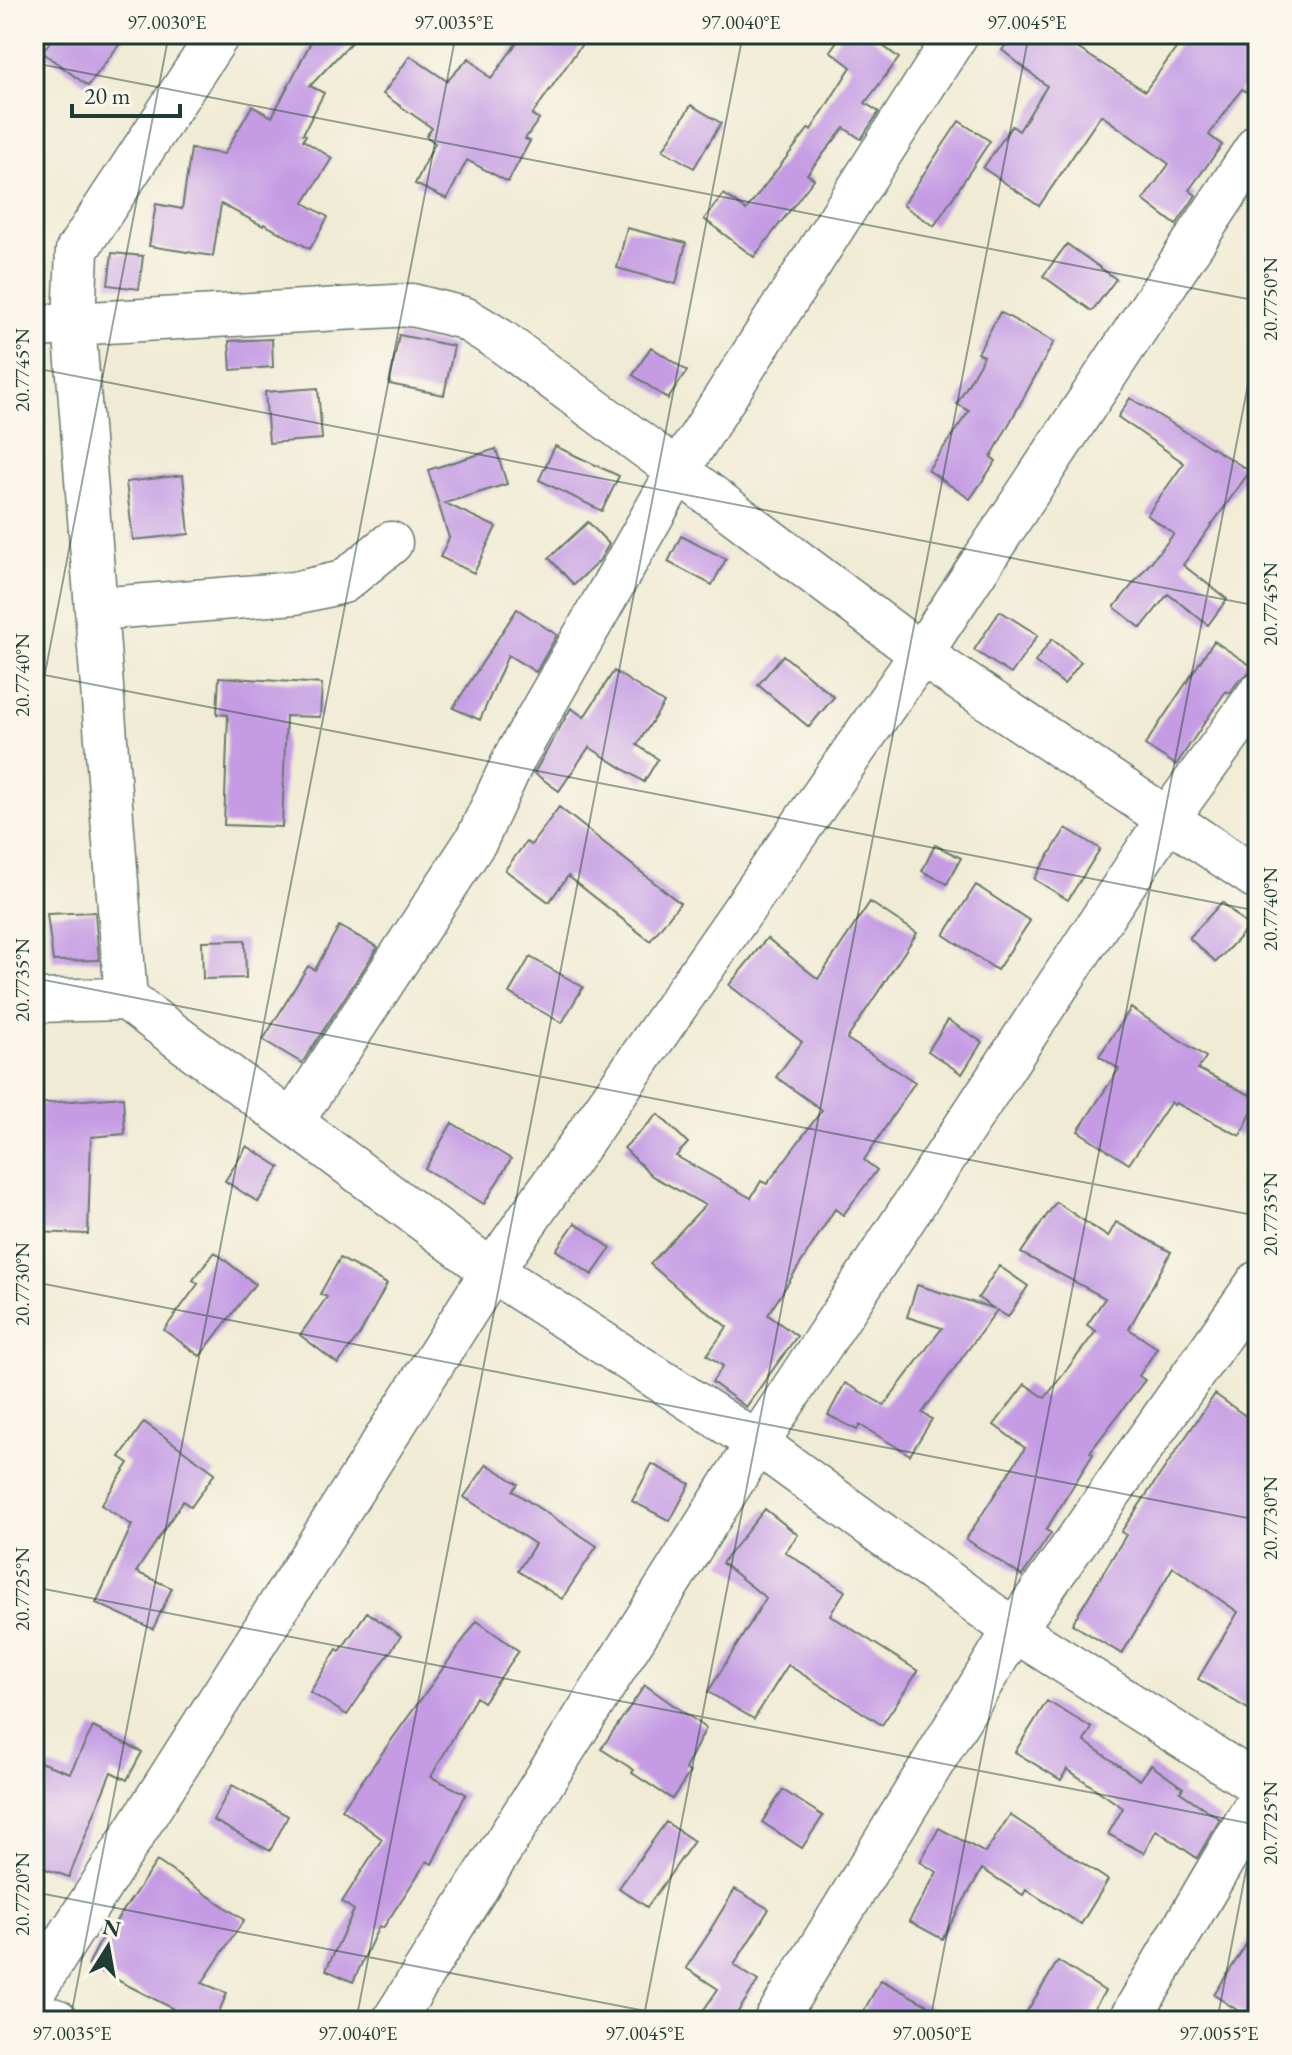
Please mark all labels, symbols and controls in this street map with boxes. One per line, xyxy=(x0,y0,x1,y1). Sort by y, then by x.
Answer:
text: 97.0030°E xyxy=(127,9,207,35)
text: 97.0035°E xyxy=(414,9,494,35)
text: 97.0040°E xyxy=(701,9,781,35)
text: 97.0045°E xyxy=(987,9,1067,35)
scale bar xyxy=(72,68,180,118)
text: 20 m xyxy=(84,80,131,111)
text: 20.7750°N xyxy=(1257,257,1283,341)
text: 20.7745°N xyxy=(9,328,35,412)
text: 20.7745°N xyxy=(1257,562,1283,646)
text: 20.7740°N xyxy=(9,633,35,717)
text: 20.7740°N xyxy=(1257,867,1283,951)
text: 20.7735°N xyxy=(9,938,35,1022)
text: 20.7735°N xyxy=(1257,1172,1283,1256)
text: 20.7730°N xyxy=(9,1242,35,1326)
text: 20.7730°N xyxy=(1257,1476,1283,1560)
text: 20.7725°N xyxy=(9,1547,35,1631)
text: 20.7725°N xyxy=(1257,1781,1283,1865)
text: 20.7720°N xyxy=(9,1852,35,1936)
north arrow xyxy=(68,1907,148,1987)
text: N xyxy=(100,1912,123,1944)
text: 97.0035°E xyxy=(32,2020,112,2046)
text: 97.0040°E xyxy=(318,2020,398,2046)
text: 97.0045°E xyxy=(605,2020,685,2046)
text: 97.0050°E xyxy=(892,2020,972,2046)
text: 97.0055°E xyxy=(1179,2020,1259,2046)

